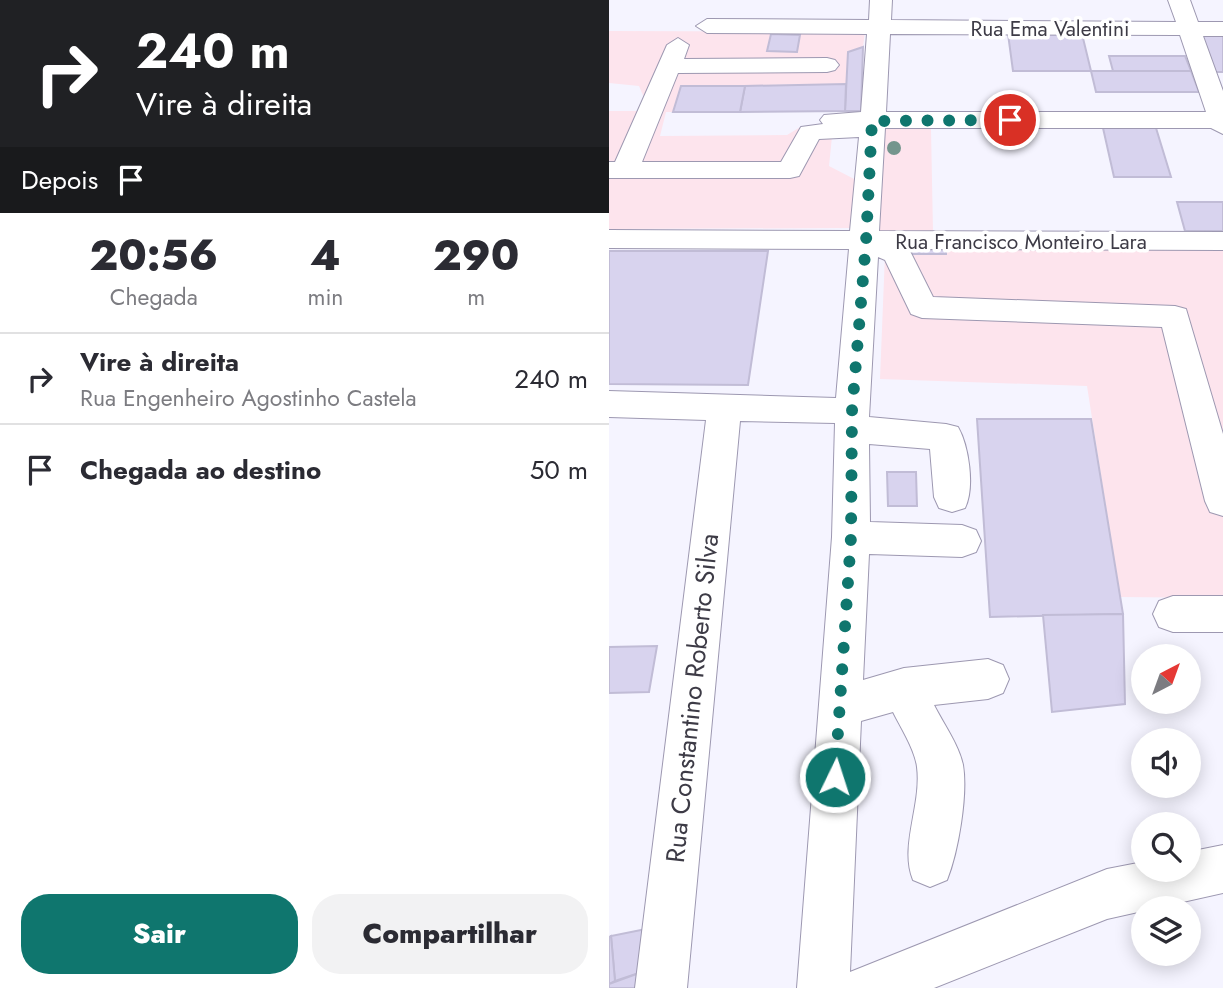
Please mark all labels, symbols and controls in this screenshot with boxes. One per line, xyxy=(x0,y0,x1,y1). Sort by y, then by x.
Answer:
street label: Rua Ema Valentini xyxy=(970,14,1130,44)
text: 240 m xyxy=(136,16,290,86)
icon: right xyxy=(21,28,112,119)
text: Vire à direita xyxy=(136,81,312,127)
pin xyxy=(980,90,1040,150)
icon: arrive xyxy=(991,101,1029,139)
text: Depois xyxy=(21,161,98,199)
icon: arrive xyxy=(112,161,150,199)
text: 20:56 xyxy=(90,225,218,286)
text: 4 xyxy=(310,225,341,286)
text: 290 xyxy=(433,225,519,286)
street label: Rua Francisco Monteiro Lara xyxy=(895,227,1147,257)
text: Chegada xyxy=(110,280,198,314)
text: min xyxy=(307,280,343,314)
text: m xyxy=(467,280,485,314)
text: Vire à direita xyxy=(80,343,239,381)
icon: right xyxy=(21,360,59,398)
text: 240 m xyxy=(514,360,588,398)
text: Rua Engenheiro Agostinho Castela xyxy=(80,381,417,415)
icon: arrive xyxy=(21,451,59,489)
text: Chegada ao destino xyxy=(80,451,321,489)
text: 50 m xyxy=(530,451,588,489)
street label: Rua Constantino Roberto Silva xyxy=(656,532,728,864)
north arrow xyxy=(1131,644,1201,714)
map controls xyxy=(1131,644,1201,966)
button: sound xyxy=(1131,728,1201,798)
position arrow xyxy=(798,740,872,814)
button: search xyxy=(1131,812,1201,882)
button: Sair xyxy=(21,894,298,974)
button: Compartilhar xyxy=(312,894,588,974)
button: layers xyxy=(1131,896,1201,966)

